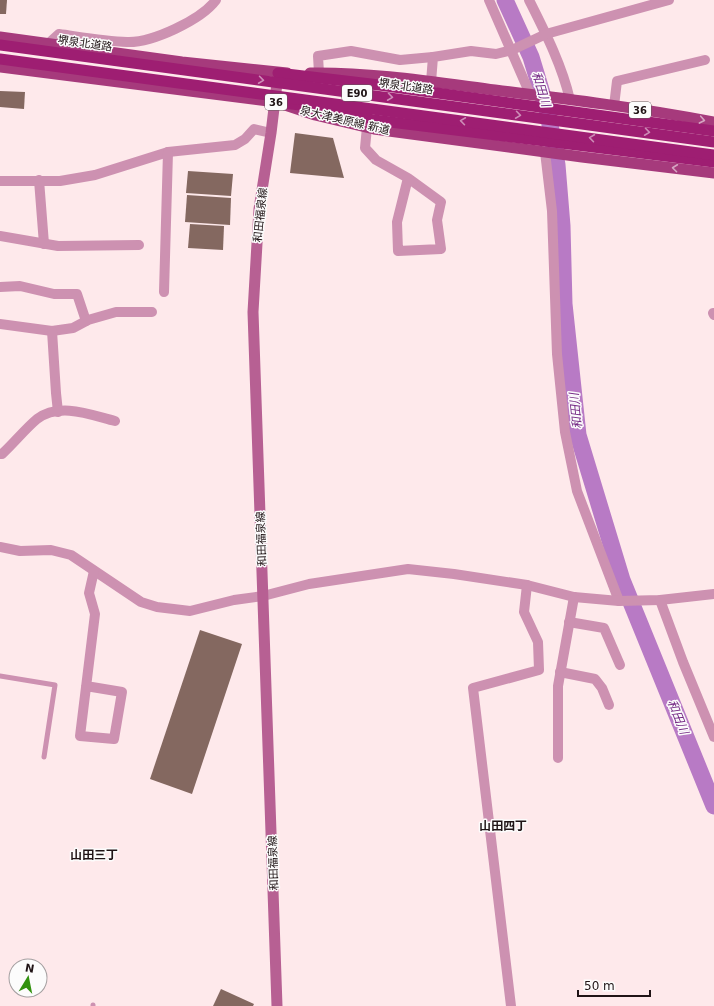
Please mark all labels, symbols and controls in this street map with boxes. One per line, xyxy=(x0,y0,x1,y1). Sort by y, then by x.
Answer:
street label: 堺泉北道路 xyxy=(57,33,113,54)
water label: 和田川 xyxy=(529,70,554,110)
one-way arrow xyxy=(258,75,264,84)
street label: 堺泉北道路 xyxy=(378,76,434,97)
road number: E90 xyxy=(342,85,372,101)
one-way arrow xyxy=(386,92,393,101)
road number: 36 xyxy=(265,94,287,110)
road number: 36 xyxy=(629,102,651,118)
street label: 泉大津美原線 新道 xyxy=(299,104,391,137)
one-way arrow xyxy=(515,110,521,119)
one-way arrow xyxy=(699,115,705,123)
one-way arrow xyxy=(460,117,466,126)
one-way arrow xyxy=(644,127,650,136)
one-way arrow xyxy=(589,134,595,143)
one-way arrow xyxy=(672,164,678,173)
street label: 和田福泉線 xyxy=(251,187,270,243)
water label: 和田川 xyxy=(567,390,585,430)
street label: 和田福泉線 xyxy=(254,511,269,567)
water label: 和田川 xyxy=(665,698,692,738)
district label: 山田四丁 xyxy=(479,819,527,833)
street label: 和田福泉線 xyxy=(266,835,281,891)
district label: 山田三丁 xyxy=(70,848,118,862)
north arrow xyxy=(8,958,48,998)
text: N xyxy=(24,961,35,976)
scale bar xyxy=(578,972,650,998)
text: 50 m xyxy=(584,979,615,993)

